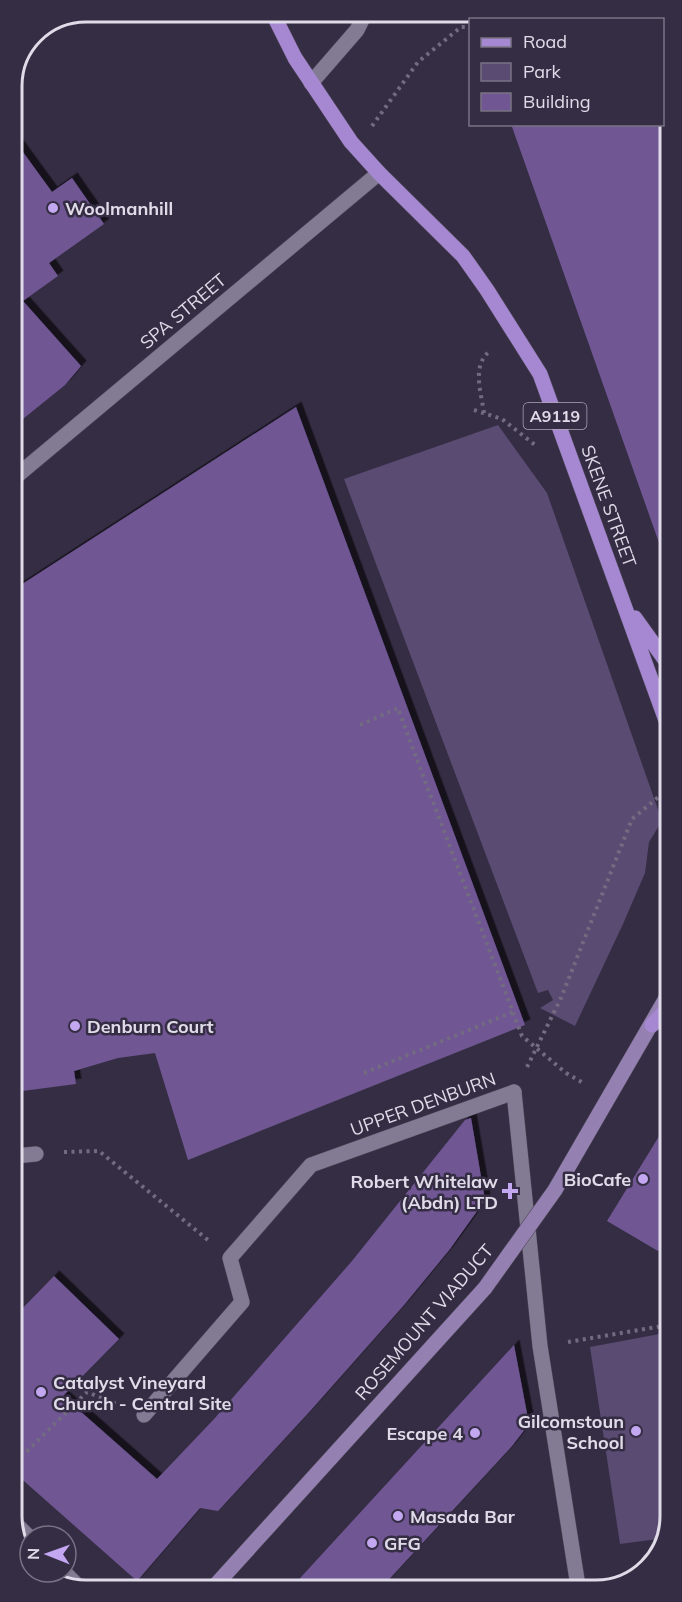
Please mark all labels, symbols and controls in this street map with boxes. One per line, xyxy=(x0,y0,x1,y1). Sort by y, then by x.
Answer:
legend xyxy=(469,18,664,126)
text: Road xyxy=(523,30,567,53)
text: Park xyxy=(523,60,562,83)
text: Building xyxy=(523,90,591,113)
place label: Woolmanhill xyxy=(65,197,173,220)
marker: Woolmanhill xyxy=(46,201,60,215)
street label: SPA STREET xyxy=(135,268,231,354)
road number: A9119 xyxy=(524,403,586,429)
street label: SKENE STREET xyxy=(576,442,642,570)
place label: Denburn Court xyxy=(87,1015,214,1038)
marker: Denburn Court xyxy=(68,1019,82,1033)
street label: UPPER DENBURN xyxy=(347,1067,499,1141)
place label: BioCafe xyxy=(564,1168,631,1191)
place label: Robert Whitelaw (Abdn) LTD xyxy=(351,1170,498,1214)
marker: BioCafe xyxy=(636,1172,650,1186)
marker: Robert Whitelaw (Abdn) LTD xyxy=(503,1184,517,1198)
street label: ROSEMOUNT VIADUCT xyxy=(350,1239,498,1405)
place label: Catalyst Vineyard Church - Central Site xyxy=(53,1371,232,1415)
marker: Catalyst Vineyard Church - Central Site xyxy=(34,1385,48,1399)
place label: Gilcomstoun School xyxy=(518,1410,624,1454)
place label: Escape 4 xyxy=(386,1422,463,1445)
marker: Gilcomstoun School xyxy=(629,1424,643,1438)
marker: Escape 4 xyxy=(468,1426,482,1440)
place label: Masada Bar xyxy=(410,1505,516,1528)
marker: Masada Bar xyxy=(391,1509,405,1523)
north arrow xyxy=(18,1524,78,1584)
place label: GFG xyxy=(384,1532,421,1555)
marker: GFG xyxy=(365,1536,379,1550)
text: N xyxy=(23,1548,43,1560)

